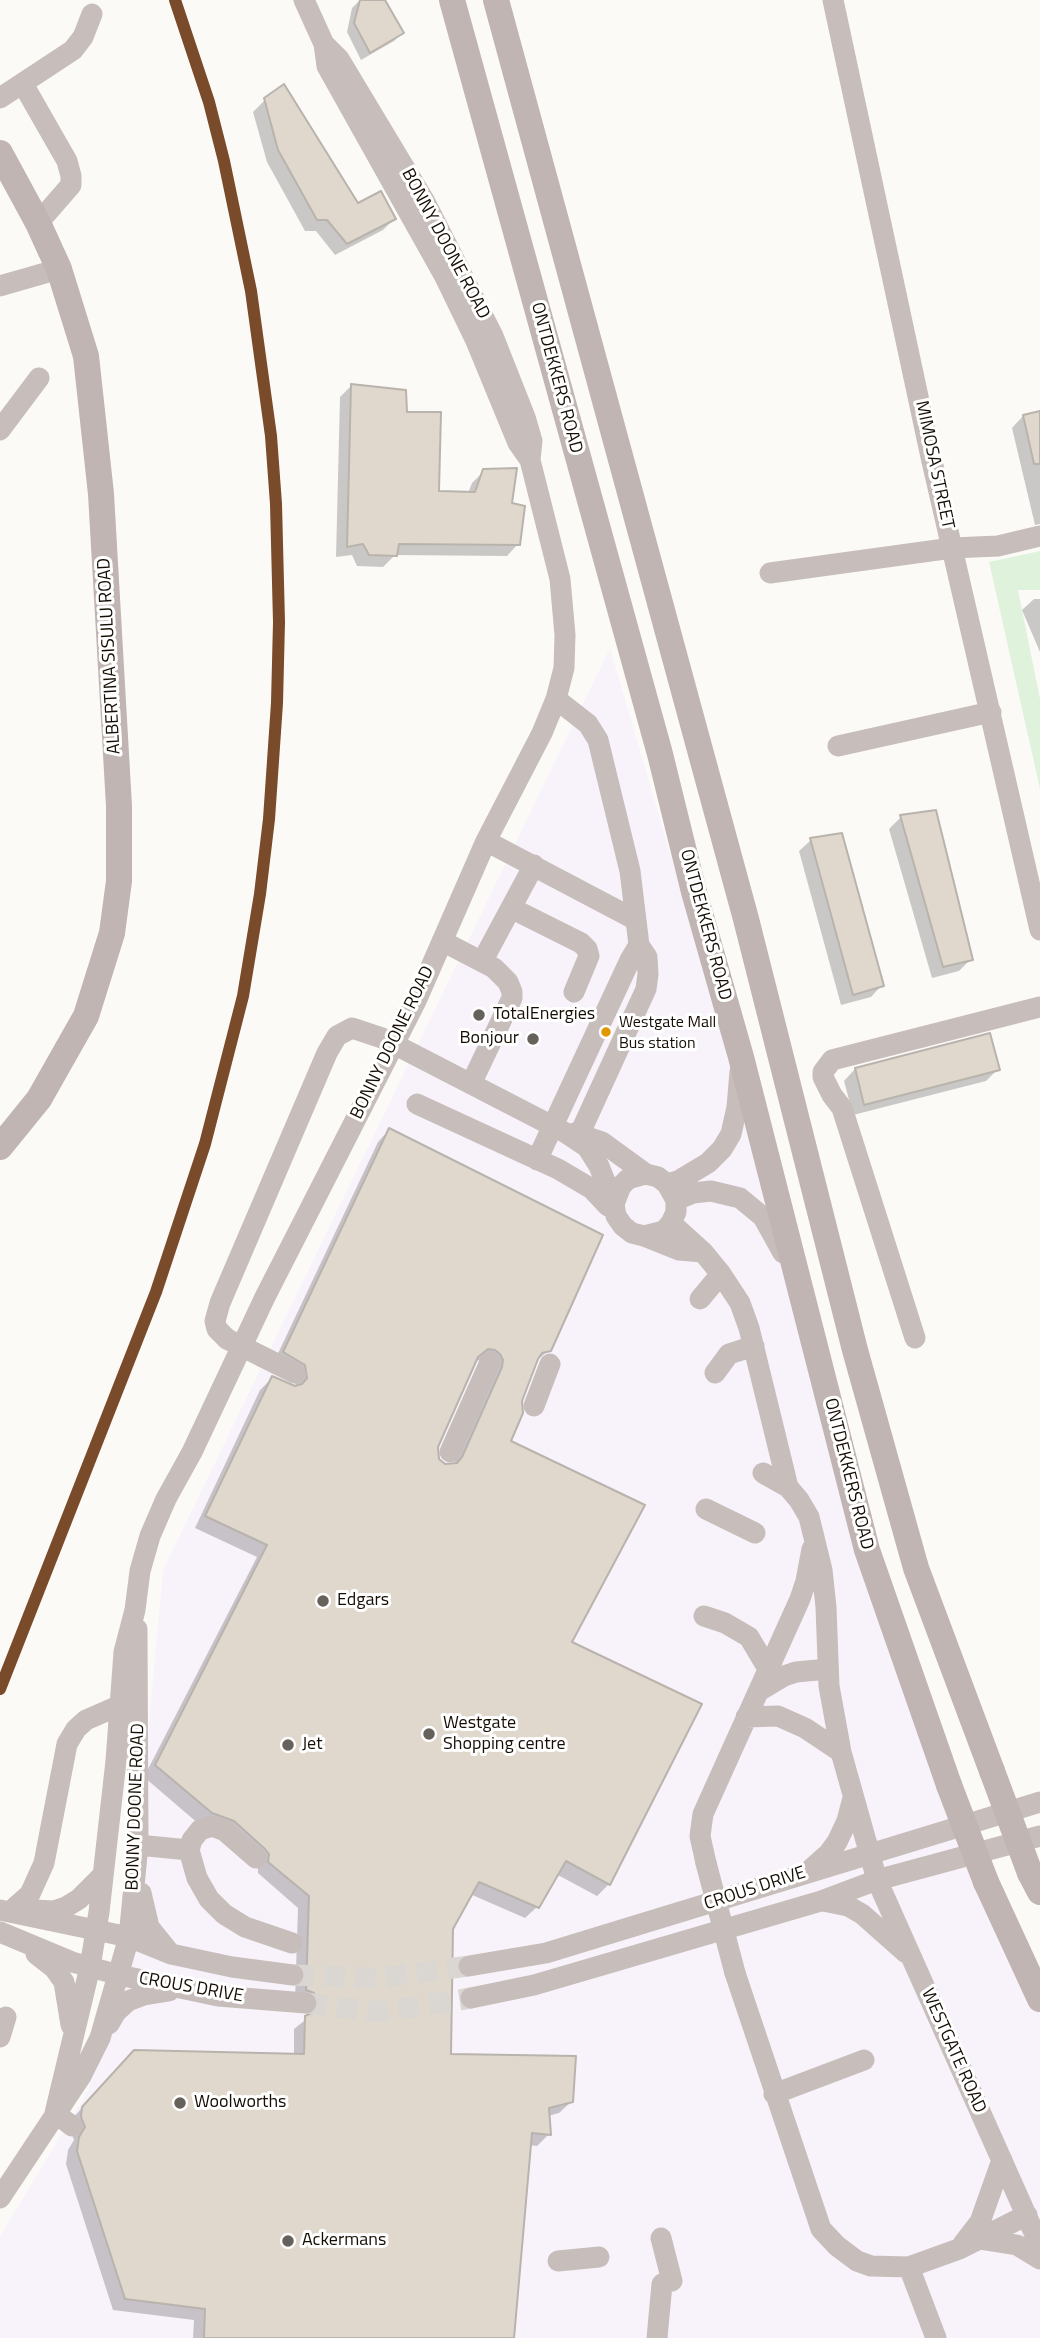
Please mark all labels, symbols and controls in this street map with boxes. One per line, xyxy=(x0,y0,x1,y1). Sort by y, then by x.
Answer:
street label: BONNY DOONE ROAD xyxy=(396,165,494,323)
street label: ONTDEKKERS ROAD xyxy=(525,300,587,456)
street label: MIMOSA STREET xyxy=(910,399,958,531)
street label: ALBERTINA SISULU ROAD xyxy=(94,557,126,755)
street label: ONTDEKKERS ROAD xyxy=(674,847,736,1003)
street label: BONNY DOONE ROAD xyxy=(347,963,439,1123)
place label: TotalEnergies xyxy=(493,1004,595,1026)
marker: TotalEnergies xyxy=(471,1007,487,1023)
place label: Westgate Mall Bus station xyxy=(619,1013,716,1051)
marker: Westgate Mall Bus station xyxy=(599,1025,613,1039)
place label: Bonjour xyxy=(460,1028,519,1050)
marker: Bonjour xyxy=(525,1031,541,1047)
street label: ONTDEKKERS ROAD xyxy=(819,1396,877,1552)
place label: Edgars xyxy=(337,1590,389,1612)
marker: Edgars xyxy=(315,1593,331,1609)
place label: Westgate Shopping centre xyxy=(443,1713,566,1756)
street label: BONNY DOONE ROAD xyxy=(122,1723,150,1891)
marker: Westgate Shopping centre xyxy=(421,1726,437,1742)
place label: Jet xyxy=(302,1734,322,1756)
marker: Jet xyxy=(280,1737,296,1753)
street label: CROUS DRIVE xyxy=(701,1862,809,1916)
street label: CROUS DRIVE xyxy=(137,1968,245,2008)
street label: WESTGATE ROAD xyxy=(916,1985,990,2117)
place label: Woolworths xyxy=(194,2092,286,2114)
marker: Woolworths xyxy=(172,2095,188,2111)
place label: Ackermans xyxy=(302,2230,386,2252)
marker: Ackermans xyxy=(280,2233,296,2249)

